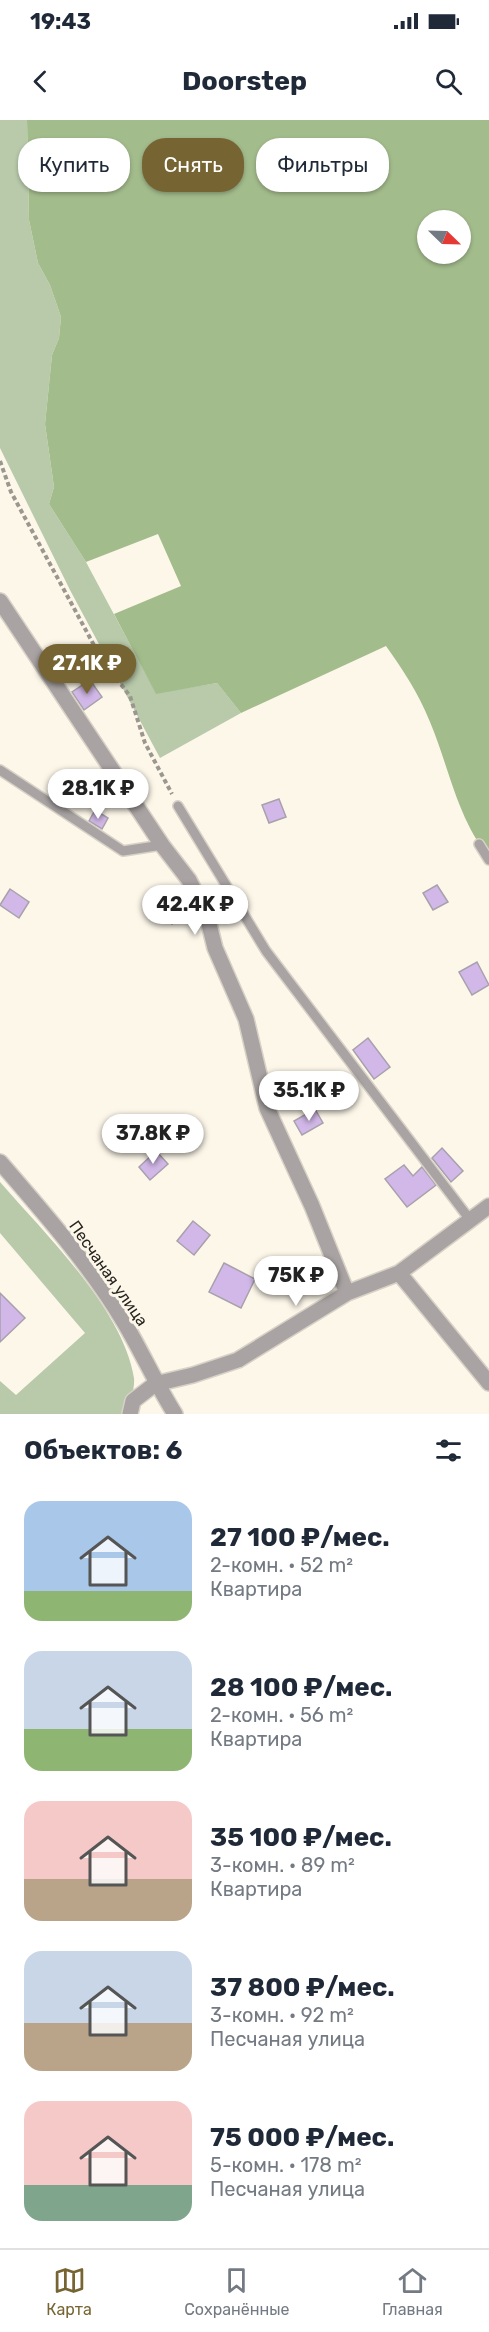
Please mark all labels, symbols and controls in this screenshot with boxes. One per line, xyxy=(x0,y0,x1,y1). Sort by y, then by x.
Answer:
text: 19:43 xyxy=(30,8,91,35)
icon: back xyxy=(24,65,57,98)
text: Doorstep xyxy=(182,65,307,97)
icon: search xyxy=(432,65,465,98)
chip: Купить xyxy=(18,138,130,192)
chip: Снять xyxy=(142,138,244,192)
chip: Фильтры xyxy=(256,138,389,192)
north arrow xyxy=(417,210,471,264)
map controls xyxy=(417,210,471,264)
pin: 27.1K ₽ xyxy=(32,644,142,695)
text: 27.1K ₽ xyxy=(52,651,122,675)
pin: 28.1K ₽ xyxy=(43,769,153,820)
text: 28.1K ₽ xyxy=(62,776,134,800)
pin: 42.4K ₽ xyxy=(140,885,250,936)
text: 42.4K ₽ xyxy=(156,892,234,916)
pin: 35.1K ₽ xyxy=(254,1071,364,1122)
text: 35.1K ₽ xyxy=(273,1078,345,1102)
pin: 37.8K ₽ xyxy=(98,1114,208,1165)
text: 37.8K ₽ xyxy=(116,1121,190,1145)
street label: Песчаная улица xyxy=(65,1217,152,1330)
pin: 75K ₽ xyxy=(254,1256,338,1307)
text: 75K ₽ xyxy=(268,1263,324,1287)
icon: filters xyxy=(432,1434,465,1467)
text: Объектов: 6 xyxy=(24,1435,183,1466)
text: 27 100 ₽/мес. xyxy=(210,1522,390,1553)
icon: home xyxy=(72,1525,144,1597)
text: 2-комн. · 52 m² xyxy=(210,1553,353,1577)
text: Квартира xyxy=(210,1577,302,1601)
text: 28 100 ₽/мес. xyxy=(210,1672,392,1703)
icon: home xyxy=(72,1675,144,1747)
text: 2-комн. · 56 m² xyxy=(210,1703,353,1727)
text: Квартира xyxy=(210,1727,302,1751)
text: 35 100 ₽/мес. xyxy=(210,1822,392,1853)
icon: home xyxy=(72,1825,144,1897)
text: 3-комн. · 89 m² xyxy=(210,1853,355,1877)
text: Квартира xyxy=(210,1877,302,1901)
text: 37 800 ₽/мес. xyxy=(210,1972,395,2003)
icon: home xyxy=(72,1975,144,2047)
text: 3-комн. · 92 m² xyxy=(210,2003,354,2027)
text: Песчаная улица xyxy=(210,2027,365,2051)
text: 75 000 ₽/мес. xyxy=(210,2122,394,2153)
icon: home xyxy=(72,2125,144,2197)
text: 5-комн. · 178 m² xyxy=(210,2153,362,2177)
text: Песчаная улица xyxy=(210,2177,365,2201)
tab: Карта xyxy=(46,2264,92,2319)
tab: Сохранённые xyxy=(184,2264,290,2319)
tab: Главная xyxy=(382,2264,443,2319)

